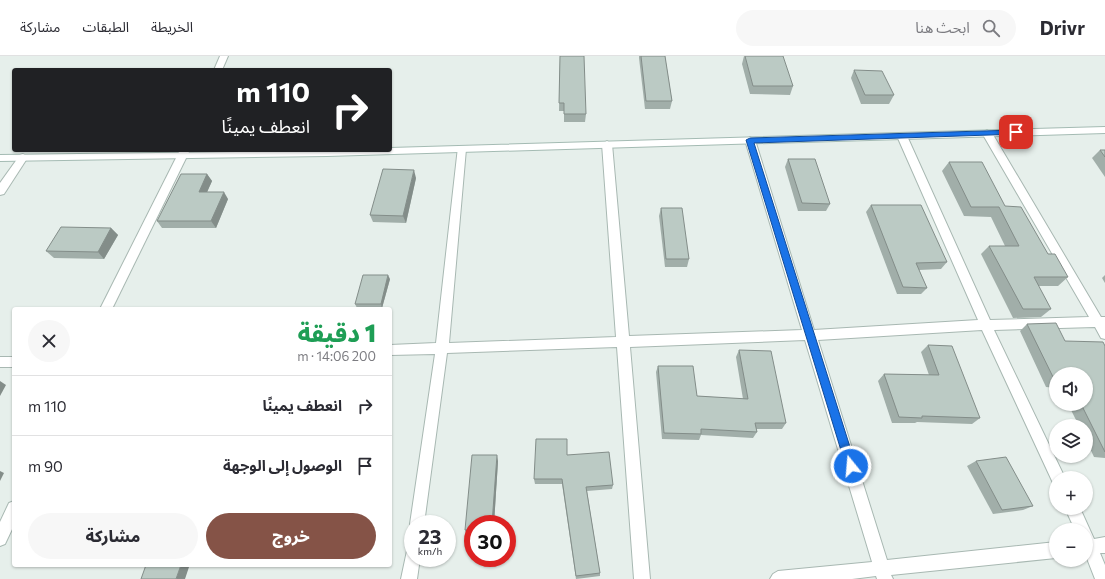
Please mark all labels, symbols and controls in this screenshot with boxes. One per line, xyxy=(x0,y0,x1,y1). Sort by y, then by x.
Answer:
search box xyxy=(736,10,1016,46)
text: Drivr xyxy=(1040,16,1085,39)
icon: search xyxy=(980,17,1002,39)
text: مشاركة xyxy=(20,18,60,35)
text: الطبقات xyxy=(82,18,129,35)
text: الخريطة xyxy=(151,18,193,35)
text: ابحث هنا xyxy=(915,18,970,36)
text: 110 m xyxy=(236,74,310,108)
icon: right xyxy=(324,84,376,136)
text: انعطف يمينًا xyxy=(222,115,310,137)
pin xyxy=(999,115,1033,149)
icon: arrive xyxy=(1005,121,1027,143)
text: 1 دقيقة xyxy=(298,318,376,347)
button: close xyxy=(28,320,70,362)
text: 200 m · 14:06 xyxy=(297,348,376,364)
map controls xyxy=(1049,367,1093,567)
button: sound xyxy=(1049,367,1093,411)
icon: right xyxy=(354,395,376,417)
text: انعطف يمينًا xyxy=(262,396,342,414)
text: 110 m xyxy=(28,397,67,415)
button: layers xyxy=(1049,419,1093,463)
position arrow xyxy=(830,445,872,487)
icon: arrive xyxy=(354,455,376,477)
text: الوصول إلى الوجهة xyxy=(223,456,342,474)
text: 90 m xyxy=(28,457,63,475)
button: + xyxy=(1049,471,1093,515)
button: مشاركة xyxy=(28,513,198,559)
button: خروج xyxy=(206,513,376,559)
speed limit sign: 30 xyxy=(464,515,516,567)
button: − xyxy=(1049,523,1093,567)
text: 23 xyxy=(418,524,442,548)
text: km/h xyxy=(418,545,442,557)

